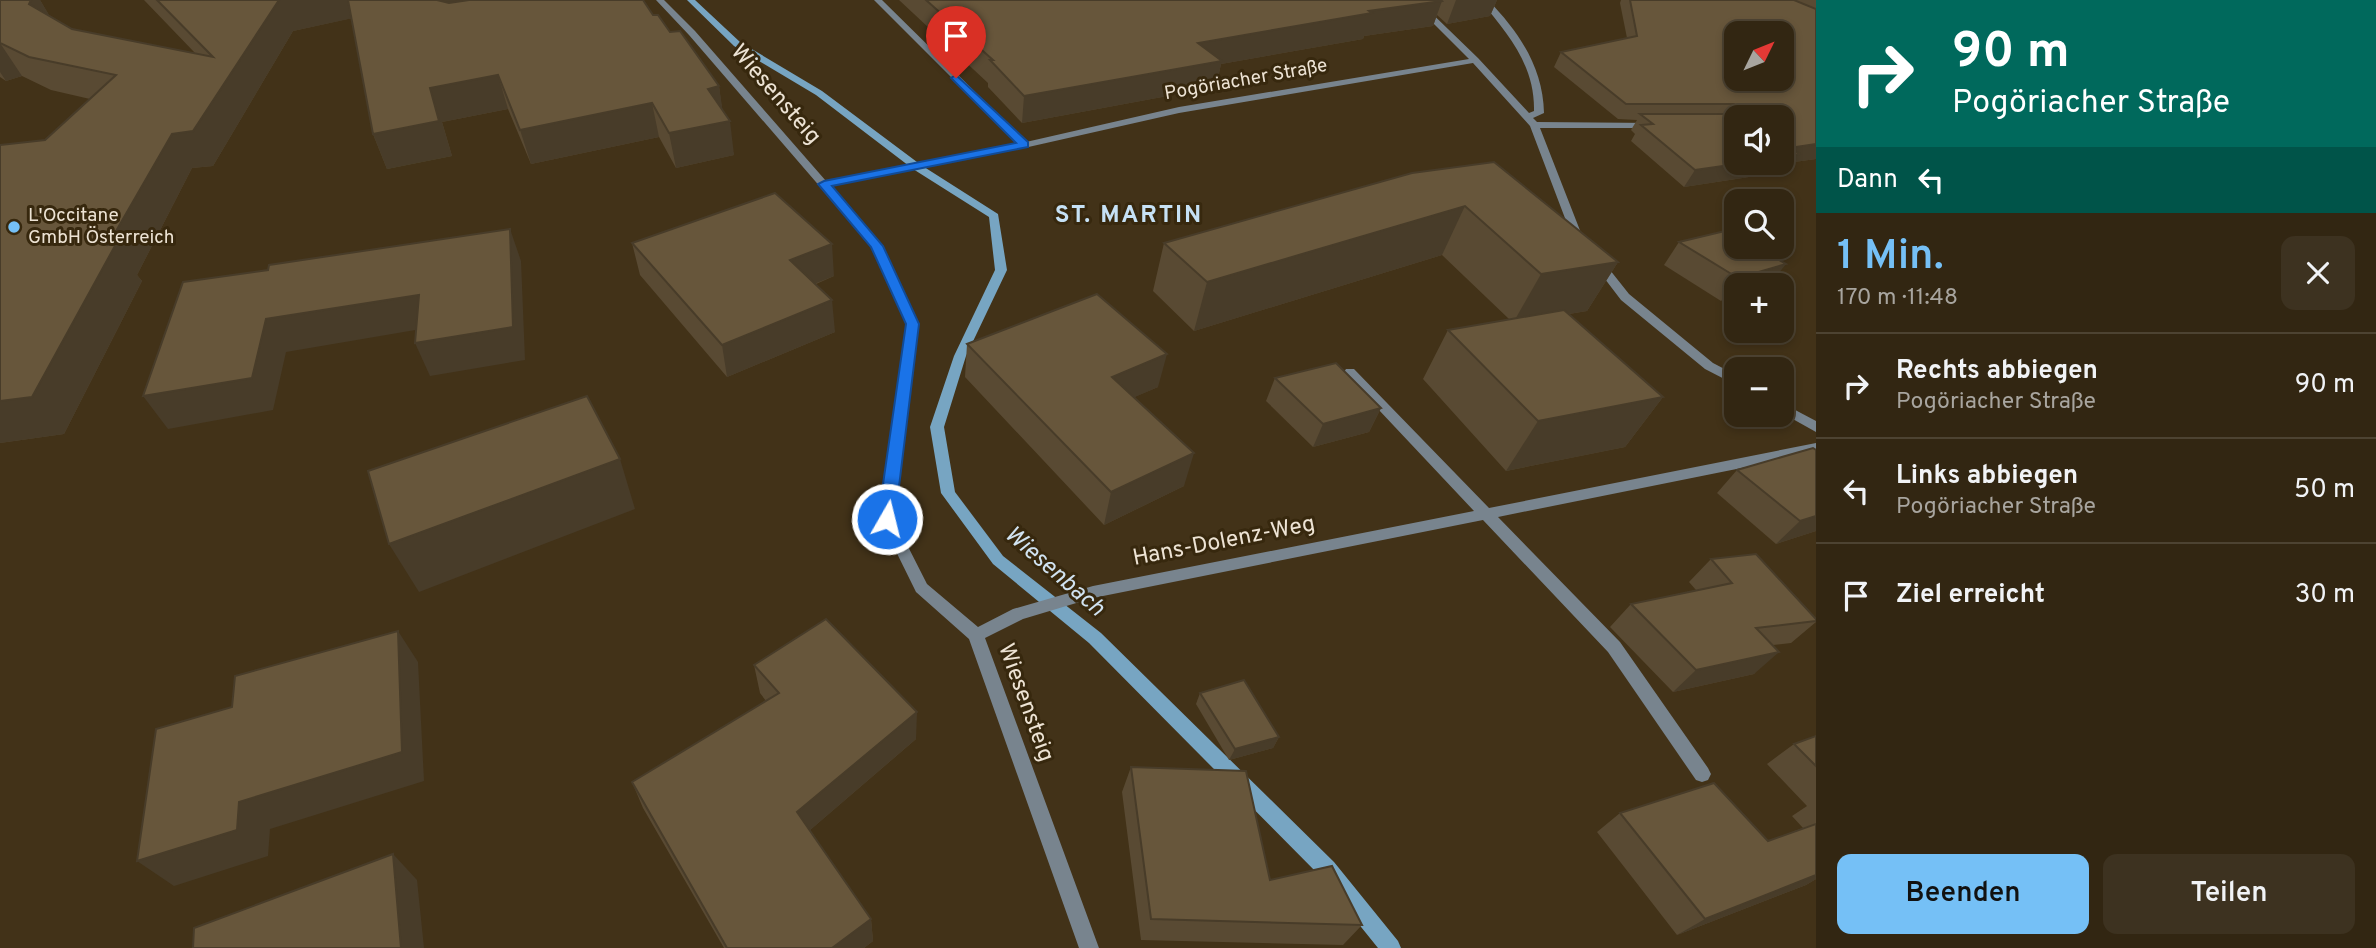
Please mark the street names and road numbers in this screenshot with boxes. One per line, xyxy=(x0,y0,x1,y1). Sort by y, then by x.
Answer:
street label: Wiesensteig xyxy=(724,39,826,151)
street label: Pogöriacher Straße xyxy=(1163,54,1329,106)
street label: Hans-Dolenz-Weg xyxy=(1130,510,1318,574)
street label: Wiesensteig xyxy=(990,640,1060,766)

